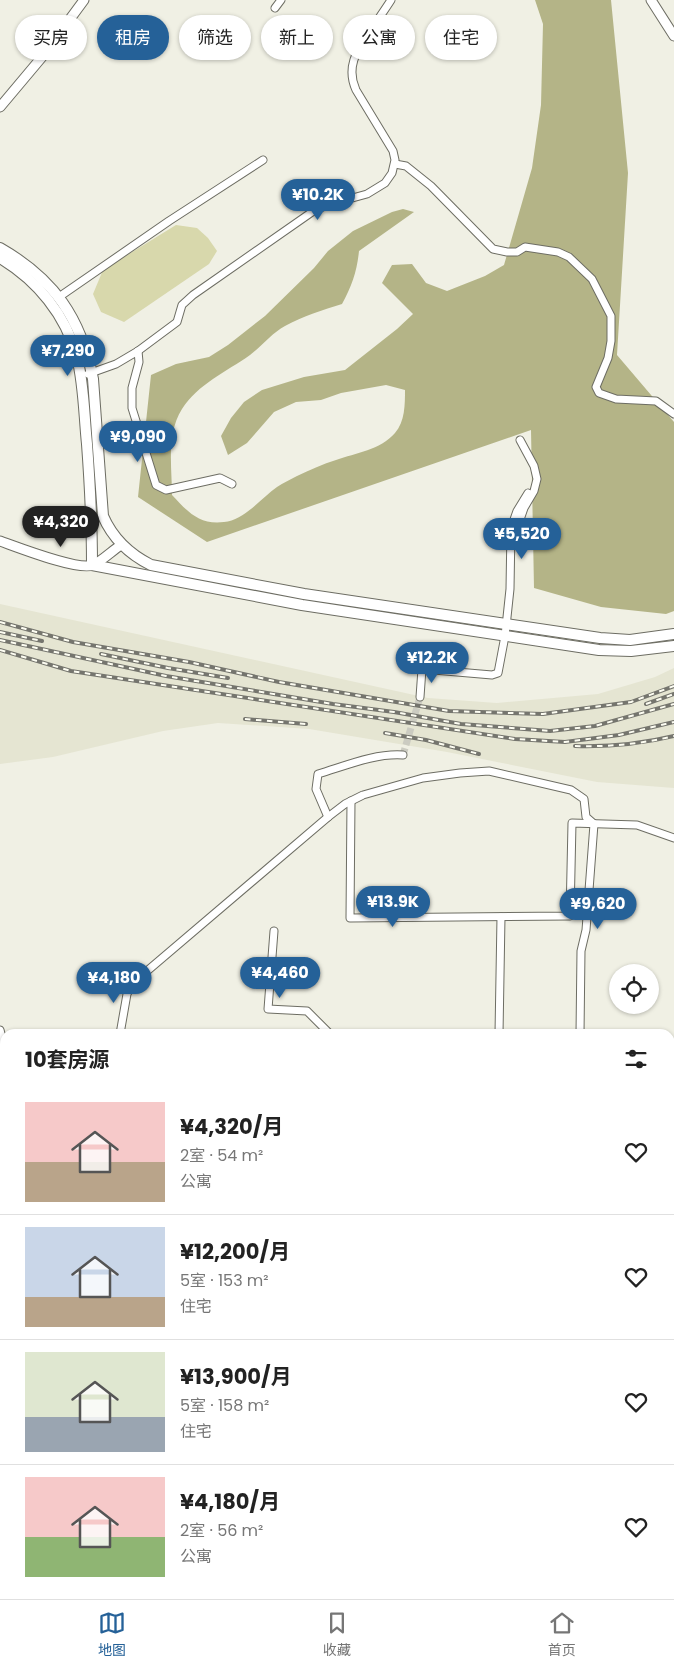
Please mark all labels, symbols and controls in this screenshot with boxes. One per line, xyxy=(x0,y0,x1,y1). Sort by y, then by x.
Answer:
chip: 买房 xyxy=(15,15,87,60)
chip: 租房 xyxy=(97,15,169,60)
chip: 筛选 xyxy=(179,15,251,60)
chip: 新上 xyxy=(261,15,333,60)
chip: 公寓 xyxy=(343,15,415,60)
chip: 住宅 xyxy=(425,15,497,60)
pin: ¥10.2K xyxy=(277,178,359,221)
text: ¥10.2K xyxy=(292,183,344,206)
pin: ¥7,290 xyxy=(27,334,109,377)
text: ¥7,290 xyxy=(41,339,95,362)
pin: ¥9,090 xyxy=(97,420,179,463)
text: ¥9,090 xyxy=(110,425,166,448)
pin: ¥4,320 xyxy=(20,506,102,548)
text: ¥4,320 xyxy=(33,510,89,533)
pin: ¥5,520 xyxy=(481,518,563,560)
text: ¥5,520 xyxy=(494,522,550,545)
pin: ¥12.2K xyxy=(391,642,473,684)
text: ¥12.2K xyxy=(407,646,457,669)
pin: ¥13.9K xyxy=(352,886,434,928)
pin: ¥9,620 xyxy=(557,888,639,930)
text: ¥13.9K xyxy=(367,890,419,913)
text: ¥9,620 xyxy=(571,892,625,915)
pin: ¥4,460 xyxy=(239,956,321,999)
text: ¥4,460 xyxy=(251,961,309,984)
pin: ¥4,180 xyxy=(73,962,155,1004)
map controls xyxy=(609,964,659,1014)
button: locate xyxy=(609,964,659,1014)
text: ¥4,180 xyxy=(88,966,140,989)
text: 10套房源 xyxy=(25,1045,110,1074)
icon: filters xyxy=(622,1045,650,1073)
text: ¥4,320/月 xyxy=(180,1112,283,1141)
icon: home xyxy=(65,1122,125,1182)
icon: heart xyxy=(622,1138,650,1166)
text: 2室 · 54 m² xyxy=(180,1144,263,1167)
text: 公寓 xyxy=(180,1170,212,1193)
text: ¥12,200/月 xyxy=(180,1237,290,1266)
icon: home xyxy=(65,1247,125,1307)
icon: heart xyxy=(622,1263,650,1291)
text: 5室 · 153 m² xyxy=(180,1269,269,1292)
text: 住宅 xyxy=(180,1295,212,1318)
text: ¥13,900/月 xyxy=(180,1362,292,1391)
icon: home xyxy=(65,1372,125,1432)
icon: heart xyxy=(622,1388,650,1416)
text: 5室 · 158 m² xyxy=(180,1394,269,1417)
text: 住宅 xyxy=(180,1420,212,1443)
text: ¥4,180/月 xyxy=(180,1487,280,1516)
icon: home xyxy=(65,1497,125,1557)
icon: heart xyxy=(622,1513,650,1541)
text: 2室 · 56 m² xyxy=(180,1519,263,1542)
text: 公寓 xyxy=(180,1545,212,1568)
tab: 地图 xyxy=(98,1609,126,1661)
tab: 收藏 xyxy=(323,1609,351,1661)
tab: 首页 xyxy=(548,1609,576,1661)

